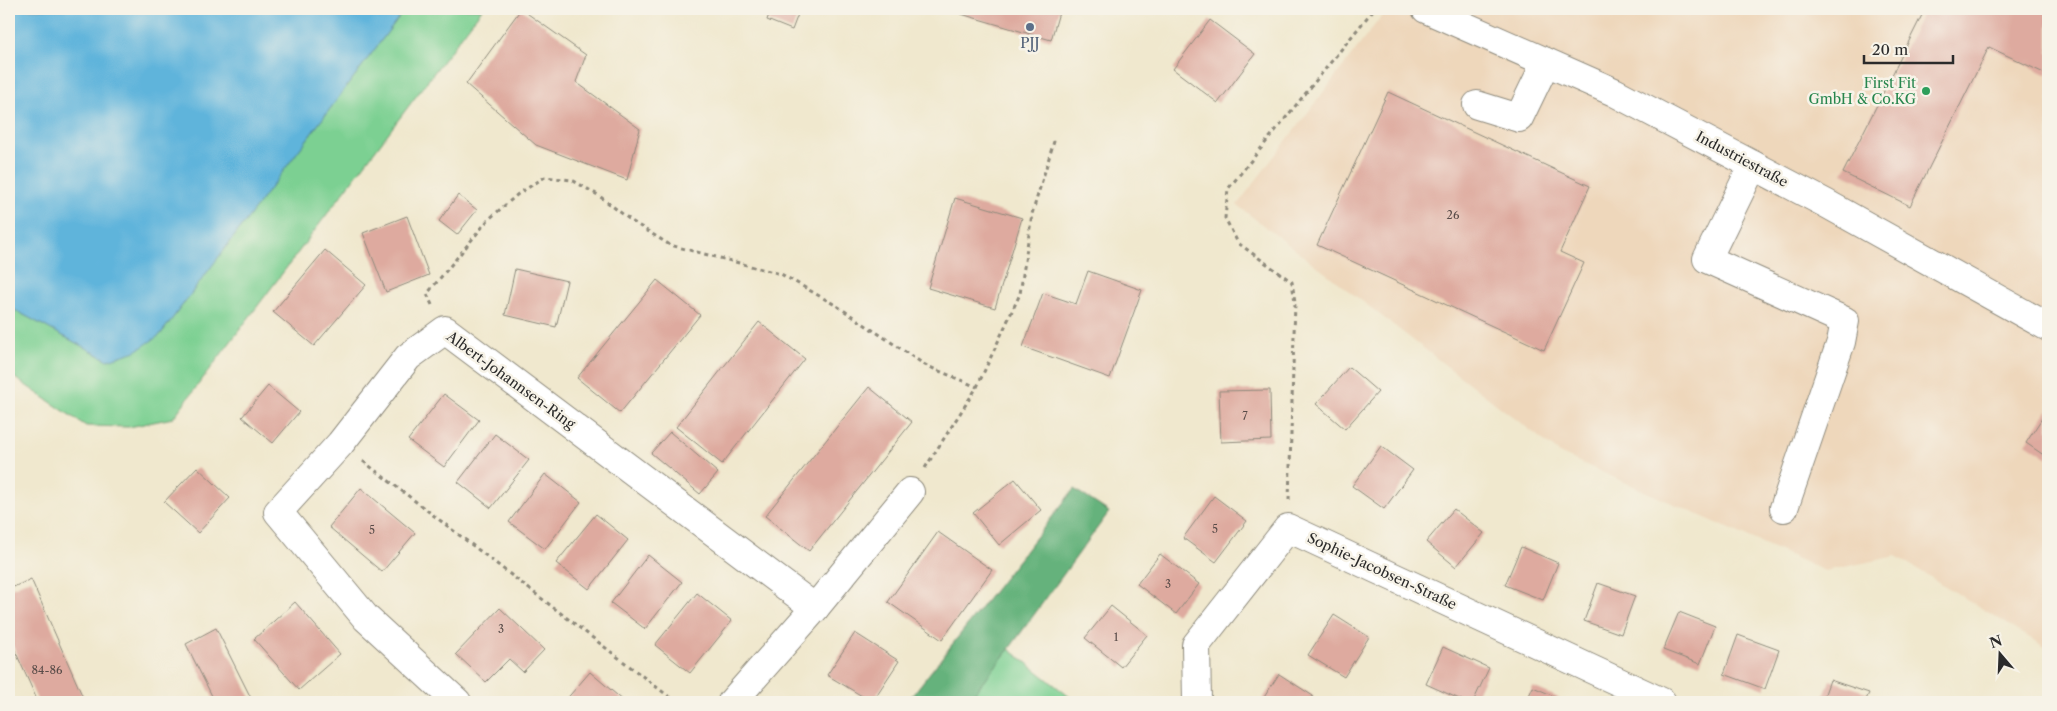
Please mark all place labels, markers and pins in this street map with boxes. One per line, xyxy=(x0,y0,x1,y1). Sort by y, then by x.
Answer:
marker: PJJ xyxy=(1024,21,1036,33)
place label: PJJ xyxy=(1020,34,1040,52)
place label: First Fit GmbH & Co.KG xyxy=(1808,74,1916,108)
marker: First Fit GmbH & Co.KG xyxy=(1920,85,1932,97)

